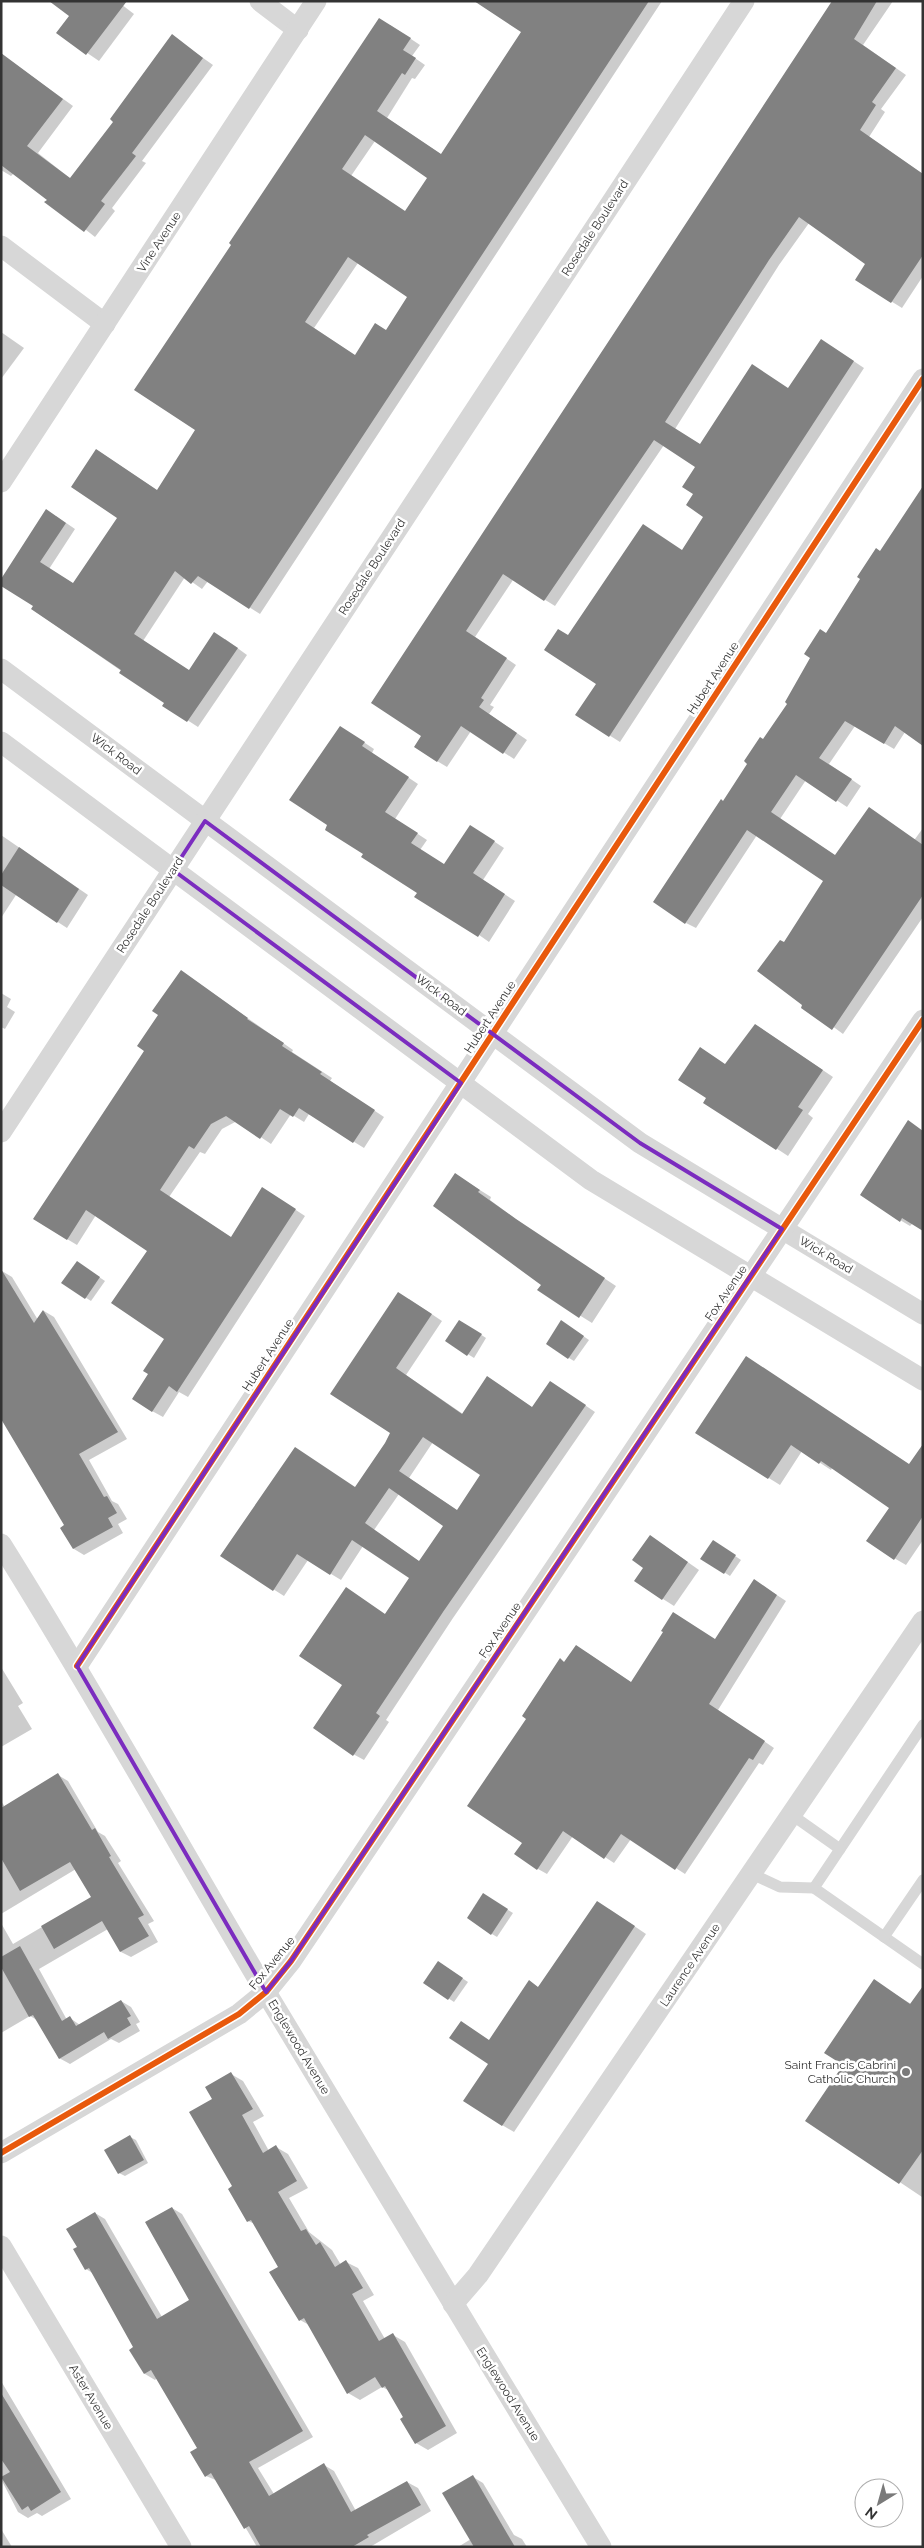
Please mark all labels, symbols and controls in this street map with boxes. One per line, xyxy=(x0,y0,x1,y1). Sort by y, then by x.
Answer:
street label: Rosedale Boulevard xyxy=(559,177,631,279)
street label: Vine Avenue xyxy=(134,209,184,275)
street label: Rosedale Boulevard xyxy=(336,516,408,618)
street label: Hubert Avenue xyxy=(684,639,742,717)
street label: Wick Road xyxy=(88,730,144,778)
street label: Rosedale Boulevard xyxy=(114,854,186,956)
street label: Wick Road xyxy=(413,971,469,1019)
street label: Hubert Avenue xyxy=(461,978,519,1056)
street label: Wick Road xyxy=(797,1234,855,1276)
street label: Fox Avenue xyxy=(702,1262,750,1324)
street label: Hubert Avenue xyxy=(239,1316,297,1394)
street label: Fox Avenue xyxy=(476,1599,524,1661)
street label: Laurence Avenue xyxy=(657,1921,723,2009)
street label: Fox Avenue xyxy=(246,1934,298,1992)
street label: Englewood Avenue xyxy=(265,1997,333,2097)
place label: Saint Francis Cabrini Catholic Church xyxy=(785,2058,896,2086)
marker: Saint Francis Cabrini Catholic Church xyxy=(900,2066,912,2078)
street label: Englewood Avenue xyxy=(473,2345,543,2443)
street label: Aster Avenue xyxy=(66,2362,116,2432)
north arrow xyxy=(854,2478,904,2528)
text: N xyxy=(862,2504,880,2523)

